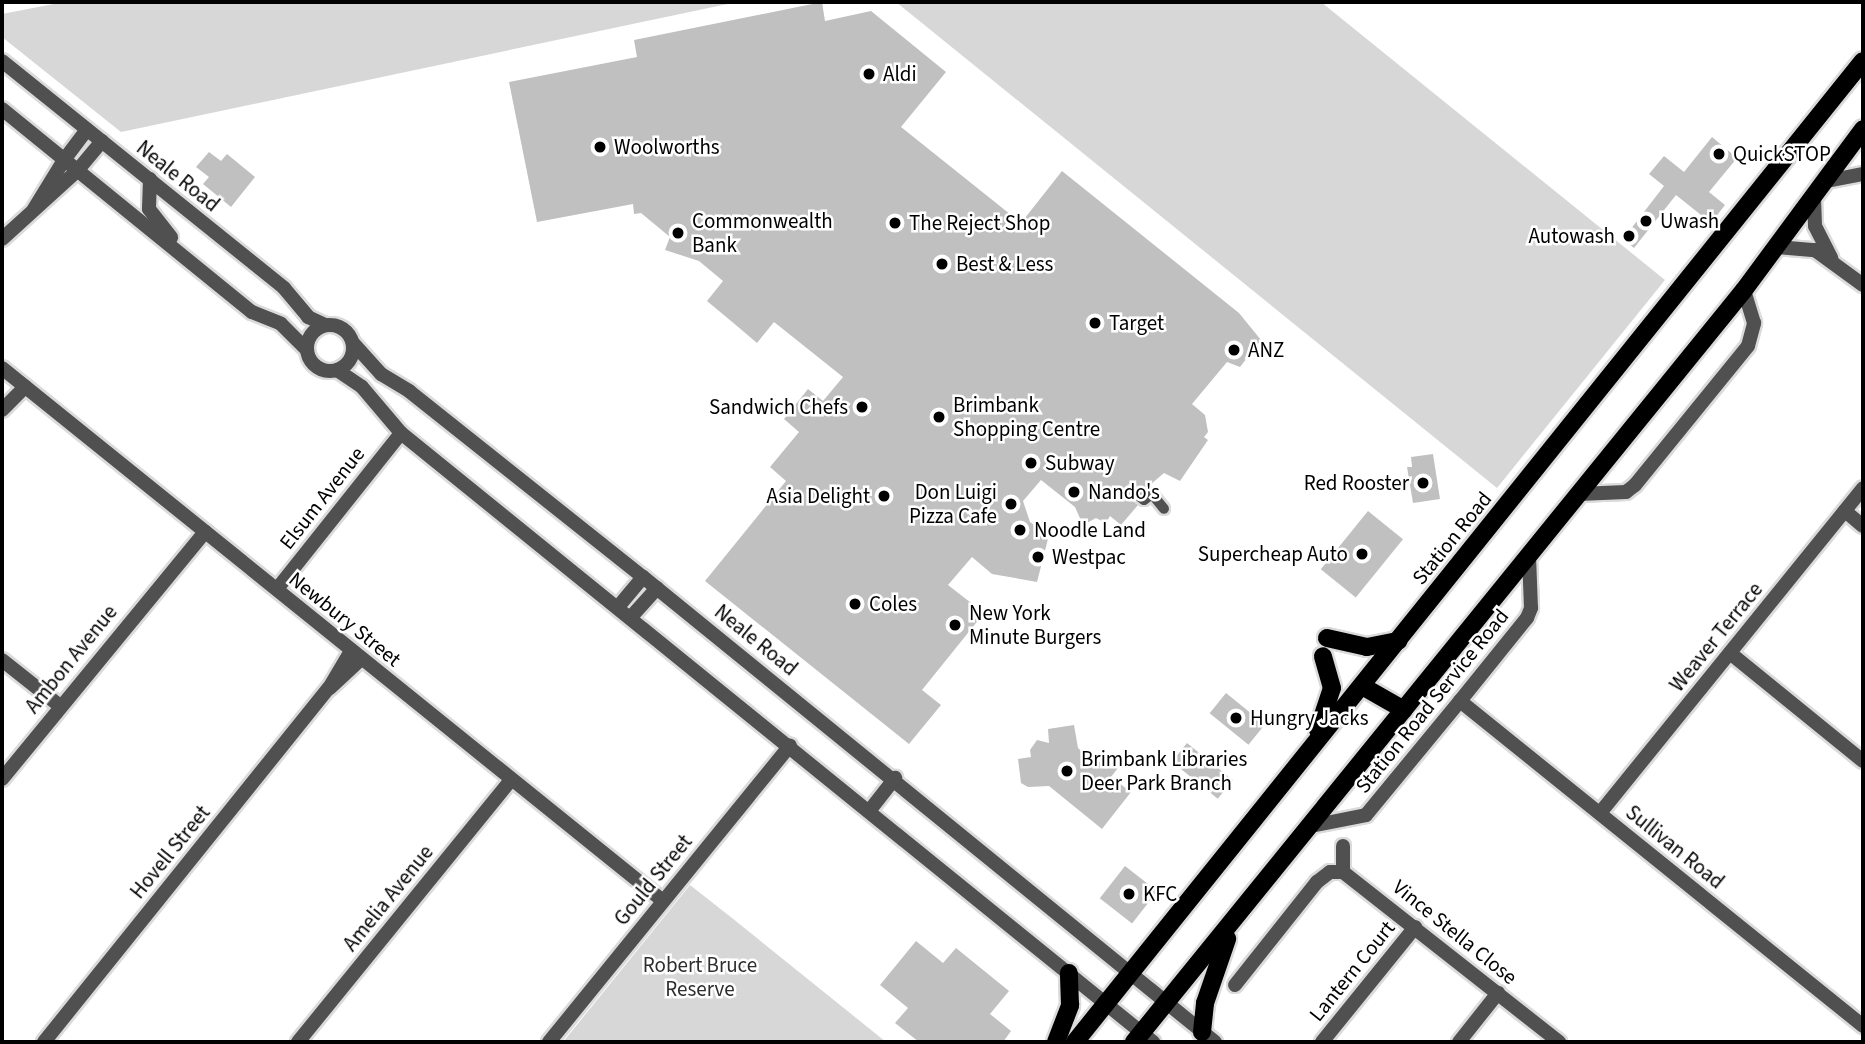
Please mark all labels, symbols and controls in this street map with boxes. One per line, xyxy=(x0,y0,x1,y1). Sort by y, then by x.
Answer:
place label: Aldi xyxy=(883,61,917,87)
marker: Aldi xyxy=(861,66,877,82)
place label: Woolworths xyxy=(614,134,720,160)
street label: Neale Road xyxy=(131,135,225,217)
marker: Woolworths xyxy=(592,139,608,155)
place label: QuickSTOP xyxy=(1733,141,1831,167)
marker: QuickSTOP xyxy=(1711,146,1727,162)
place label: Commonwealth Bank xyxy=(692,208,833,258)
place label: Uwash xyxy=(1660,208,1719,234)
place label: The Reject Shop xyxy=(909,210,1050,236)
marker: Uwash xyxy=(1638,213,1654,229)
marker: The Reject Shop xyxy=(887,215,903,231)
place label: Autowash xyxy=(1528,223,1615,249)
marker: Commonwealth Bank xyxy=(670,225,686,241)
marker: Autowash xyxy=(1621,228,1637,244)
place label: Best & Less xyxy=(956,251,1053,277)
marker: Best & Less xyxy=(934,256,950,272)
place label: Target xyxy=(1109,310,1164,336)
marker: Target xyxy=(1087,315,1103,331)
place label: ANZ xyxy=(1248,337,1284,363)
marker: ANZ xyxy=(1226,342,1242,358)
place label: Brimbank Shopping Centre xyxy=(953,392,1100,442)
place label: Sandwich Chefs xyxy=(709,394,848,420)
marker: Sandwich Chefs xyxy=(854,399,870,415)
marker: Brimbank Shopping Centre xyxy=(931,409,947,425)
street label: Elsum Avenue xyxy=(274,442,370,554)
place label: Subway xyxy=(1045,450,1114,476)
marker: Subway xyxy=(1023,455,1039,471)
place label: Red Rooster xyxy=(1304,470,1409,496)
marker: Red Rooster xyxy=(1415,475,1431,491)
place label: Don Luigi Pizza Cafe xyxy=(909,479,997,529)
place label: Nando's xyxy=(1088,479,1160,505)
place label: Asia Delight xyxy=(766,483,870,509)
marker: Nando's xyxy=(1066,484,1082,500)
street label: Station Road xyxy=(1407,487,1497,589)
marker: Asia Delight xyxy=(876,488,892,504)
marker: Don Luigi Pizza Cafe xyxy=(1003,496,1019,512)
place label: Noodle Land xyxy=(1034,517,1146,543)
marker: Noodle Land xyxy=(1012,522,1028,538)
place label: Supercheap Auto xyxy=(1198,541,1348,567)
place label: Westpac xyxy=(1052,544,1126,570)
marker: Supercheap Auto xyxy=(1354,546,1370,562)
marker: Westpac xyxy=(1030,549,1046,565)
street label: Newbury Street xyxy=(284,566,406,672)
street label: Weaver Terrace xyxy=(1664,577,1768,697)
place label: Coles xyxy=(869,591,917,617)
marker: Coles xyxy=(847,596,863,612)
street label: Neale Road xyxy=(709,599,803,681)
street label: Ambon Avenue xyxy=(20,600,122,718)
place label: New York Minute Burgers xyxy=(969,600,1101,650)
street label: Station Road Service Road xyxy=(1350,604,1514,798)
marker: New York Minute Burgers xyxy=(947,617,963,633)
place label: Hungry Jacks xyxy=(1250,705,1368,731)
marker: Hungry Jacks xyxy=(1228,710,1244,726)
place label: Brimbank Libraries Deer Park Branch xyxy=(1081,746,1247,796)
marker: Brimbank Libraries Deer Park Branch xyxy=(1059,763,1075,779)
street label: Hovell Street xyxy=(125,800,215,904)
street label: Sullivan Road xyxy=(1621,800,1729,894)
street label: Gould Street xyxy=(609,829,697,931)
street label: Amelia Avenue xyxy=(338,840,438,956)
street label: Vince Stella Close xyxy=(1388,874,1522,990)
place label: KFC xyxy=(1143,881,1177,907)
marker: KFC xyxy=(1121,886,1137,902)
street label: Lantern Court xyxy=(1304,916,1400,1026)
park label: Robert Bruce Reserve xyxy=(643,952,757,1002)

